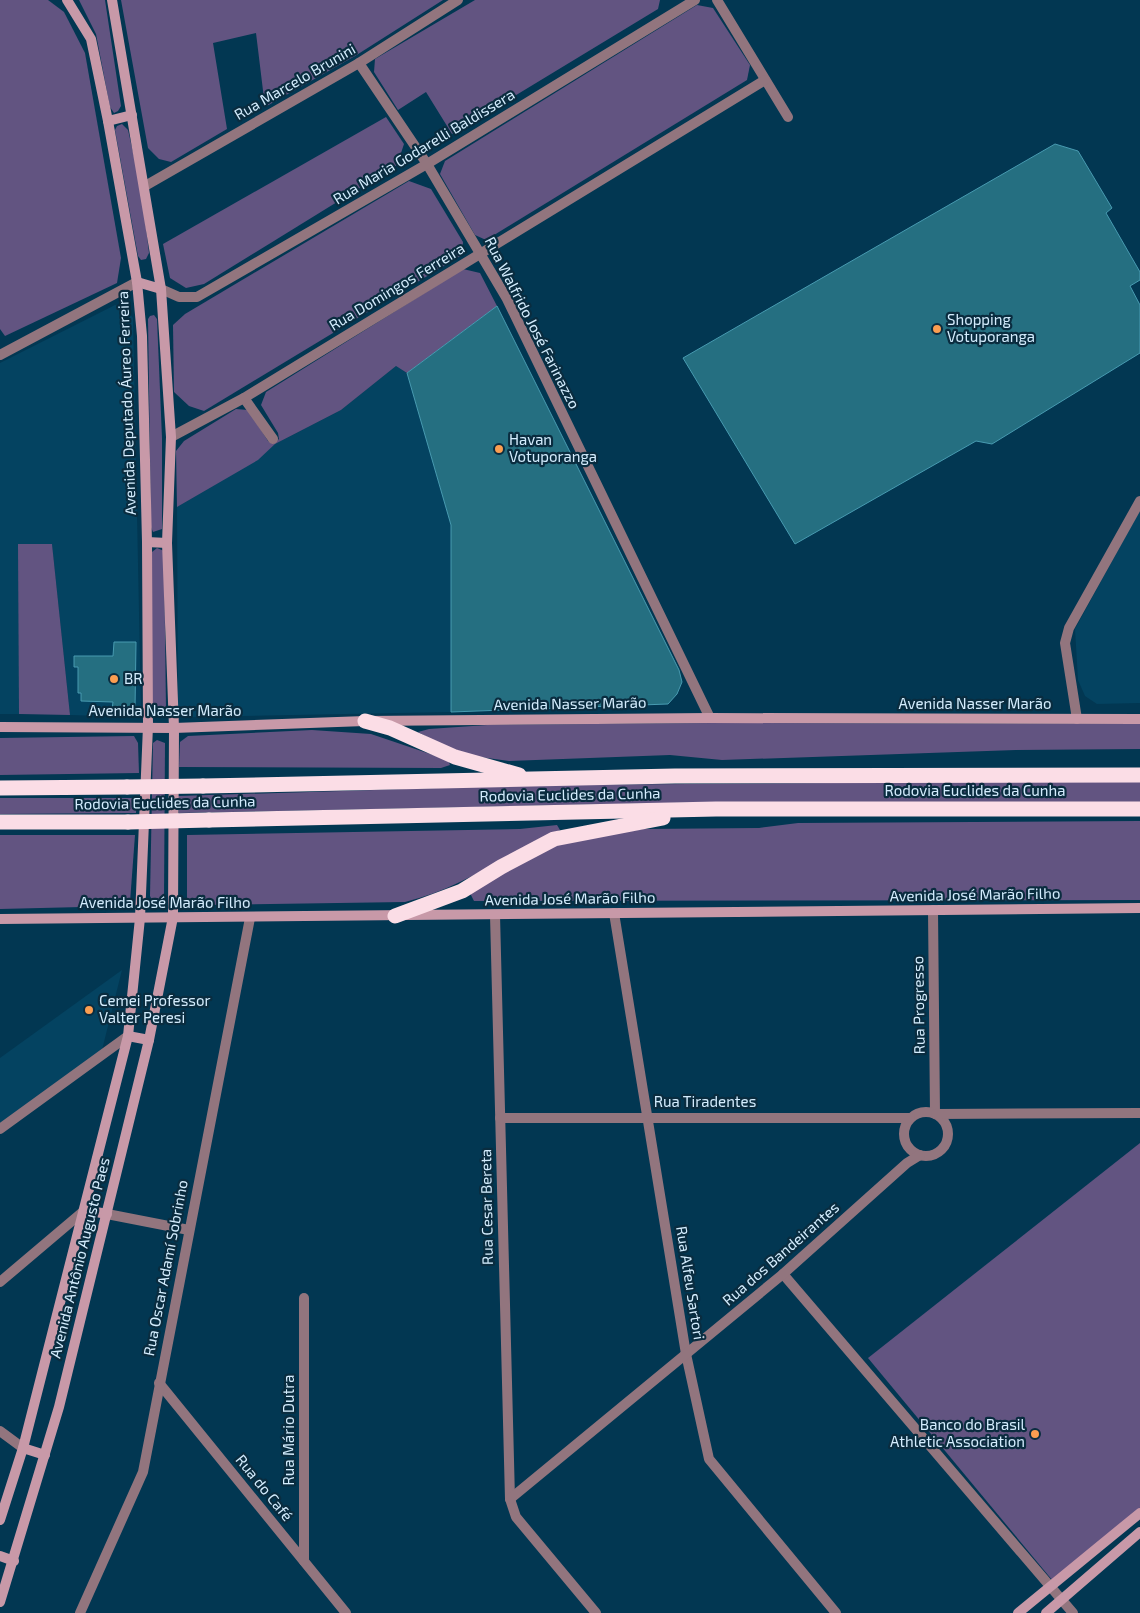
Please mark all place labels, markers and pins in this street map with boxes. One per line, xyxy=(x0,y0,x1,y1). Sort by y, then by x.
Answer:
place label: Shopping Votuporanga xyxy=(947,310,1035,345)
marker: Shopping Votuporanga xyxy=(931,323,943,335)
place label: Havan Votuporanga xyxy=(509,430,597,465)
marker: Havan Votuporanga xyxy=(493,443,505,455)
place label: BR xyxy=(124,669,143,687)
marker: BR xyxy=(108,673,120,685)
place label: Cemei Professor Valter Peresi xyxy=(99,991,210,1026)
marker: Cemei Professor Valter Peresi xyxy=(83,1004,95,1016)
place label: Banco do Brasil Athletic Association xyxy=(890,1415,1026,1450)
marker: Banco do Brasil Athletic Association xyxy=(1029,1428,1041,1440)

